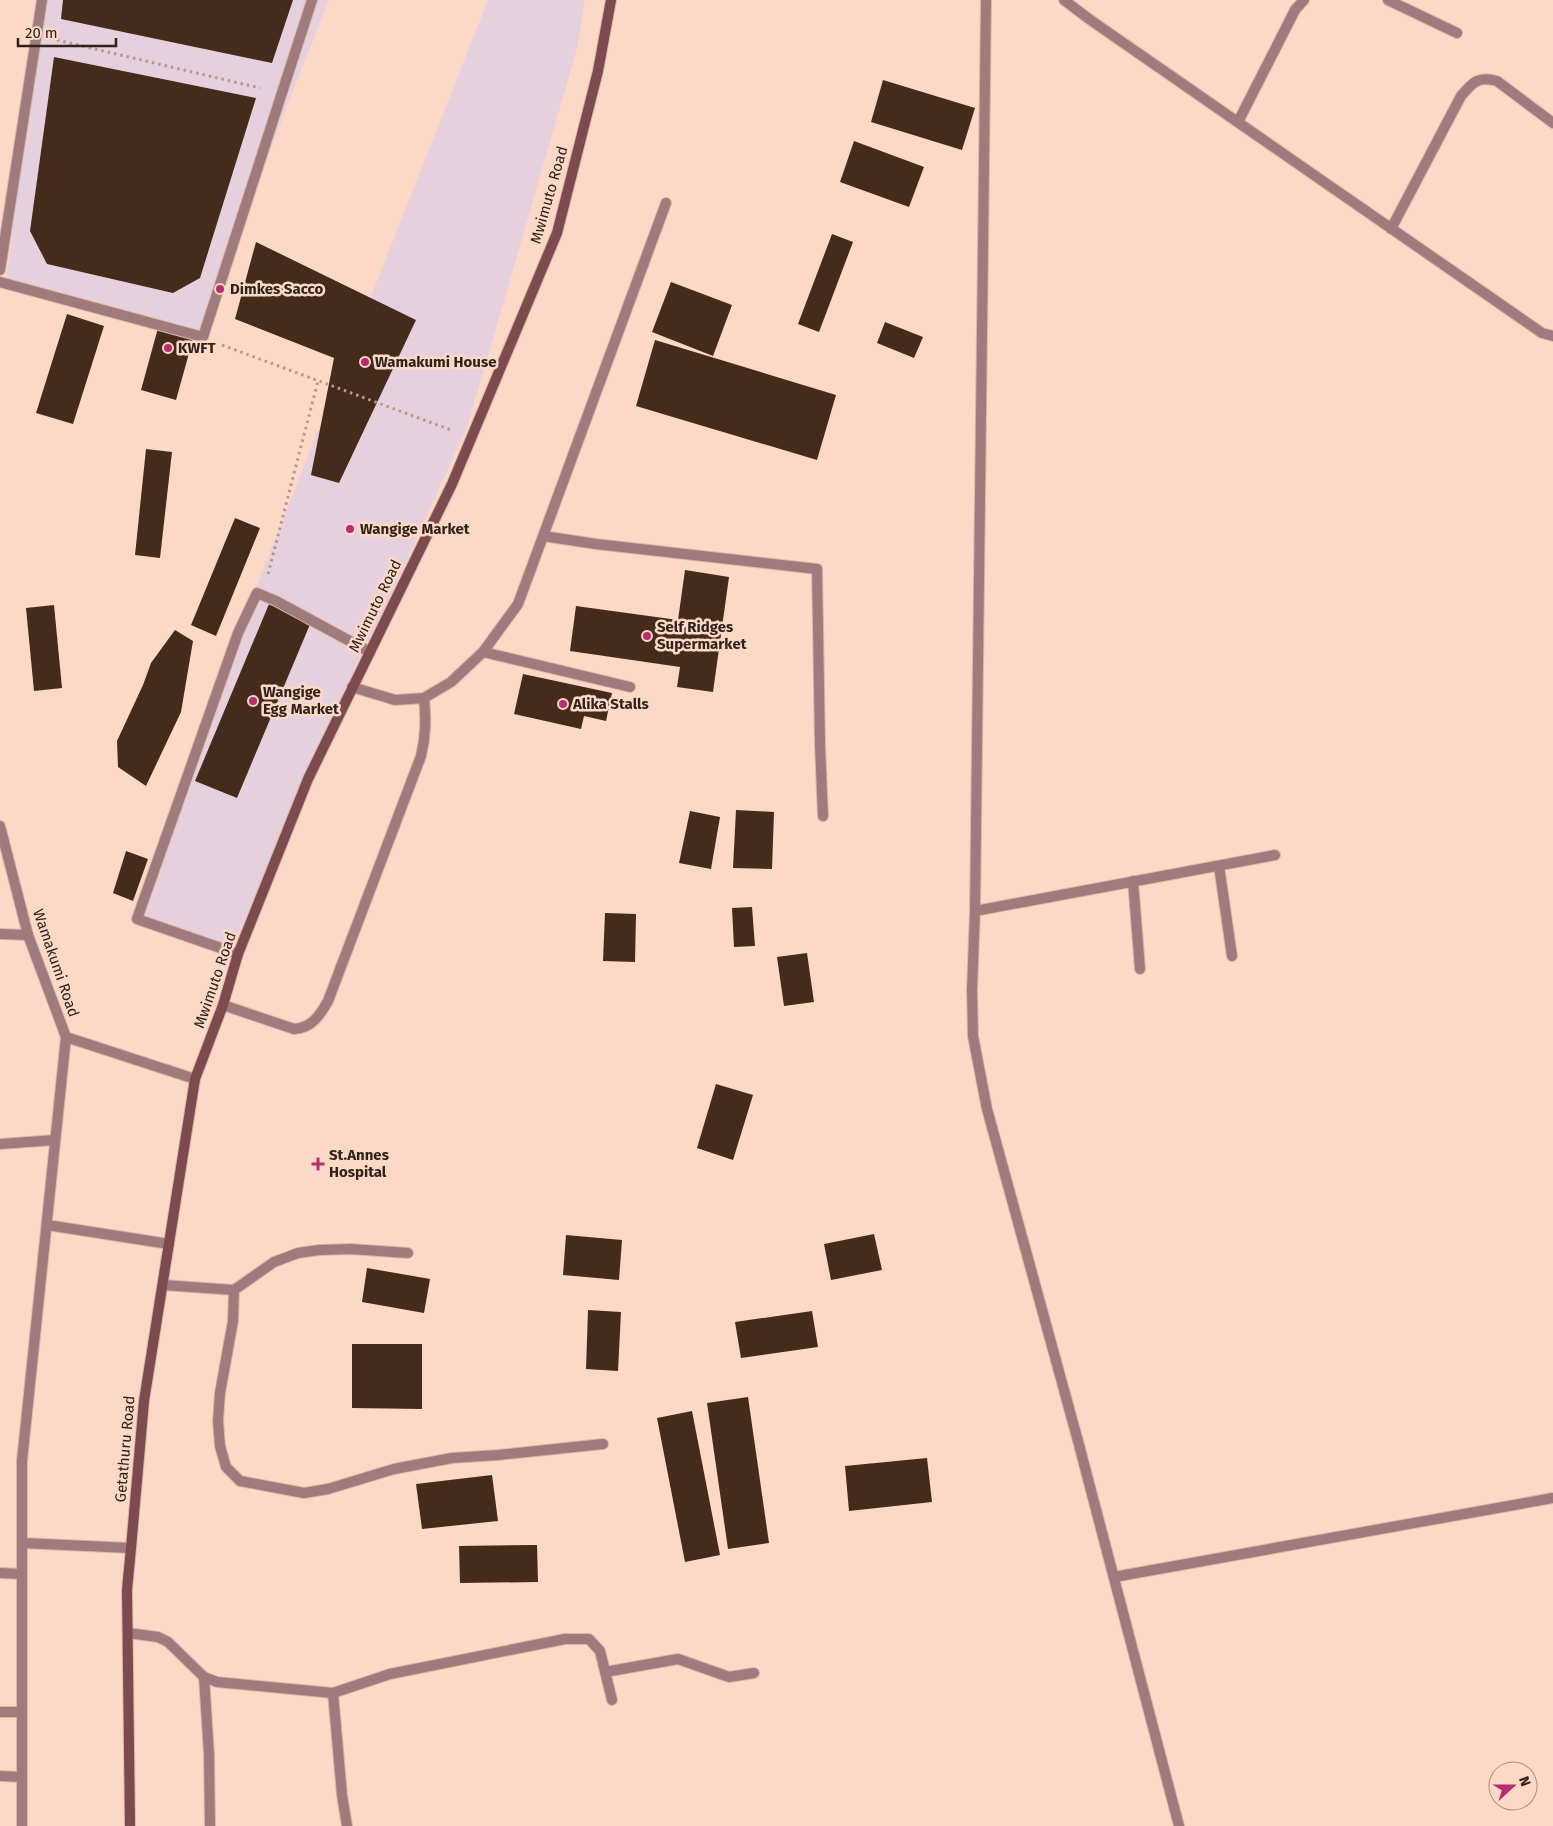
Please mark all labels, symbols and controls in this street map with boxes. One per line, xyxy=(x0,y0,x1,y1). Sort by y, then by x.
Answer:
scale bar xyxy=(18,15,115,47)
text: 20 m xyxy=(25,24,58,42)
street label: Mwimuto Road xyxy=(526,144,572,246)
place label: Dimkes Sacco xyxy=(230,280,323,298)
marker: Dimkes Sacco xyxy=(214,283,226,295)
place label: KWFT xyxy=(178,339,217,357)
marker: KWFT xyxy=(162,342,174,354)
place label: Wamakumi House xyxy=(375,353,496,371)
marker: Wamakumi House xyxy=(359,356,371,368)
place label: Wangige Market xyxy=(360,520,470,538)
marker: Wangige Market xyxy=(344,523,356,535)
street label: Mwimuto Road xyxy=(345,557,405,655)
place label: Self Ridges Supermarket xyxy=(657,618,747,653)
marker: Self Ridges Supermarket xyxy=(641,630,653,642)
place label: Wangige Egg Market xyxy=(263,683,339,718)
marker: Wangige Egg Market xyxy=(247,695,259,707)
place label: Alika Stalls xyxy=(572,695,649,713)
marker: Alika Stalls xyxy=(557,698,569,710)
street label: Wamakumi Road xyxy=(29,907,83,1019)
street label: Mwimuto Road xyxy=(190,929,240,1031)
place label: St.Annes Hospital xyxy=(329,1146,389,1181)
marker: St.Annes Hospital xyxy=(311,1157,325,1171)
street label: Getathuru Road xyxy=(111,1395,139,1503)
north arrow xyxy=(1488,1761,1538,1811)
text: N xyxy=(1515,1774,1534,1789)

